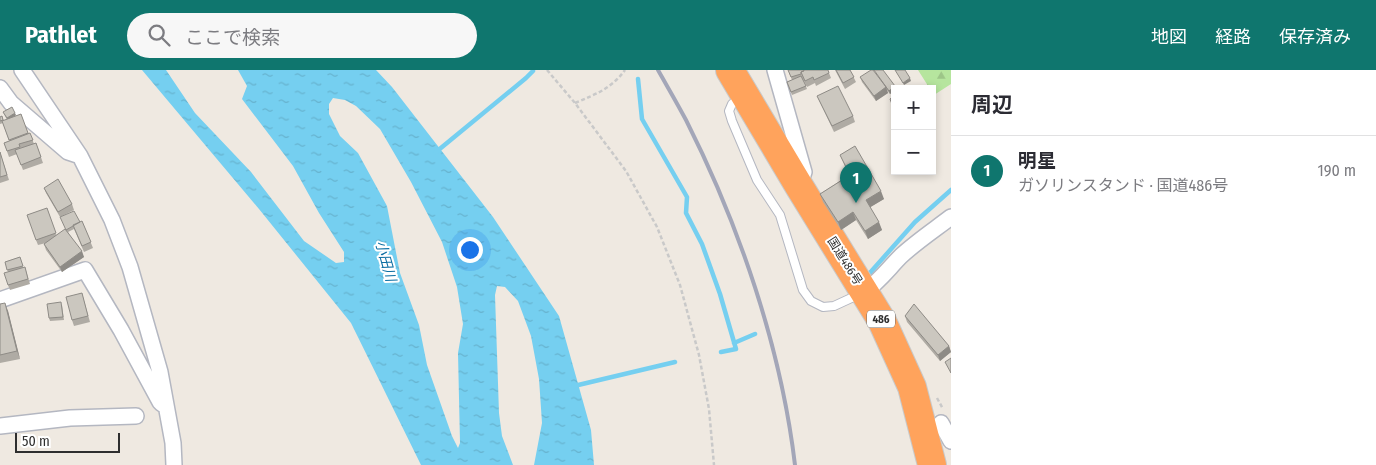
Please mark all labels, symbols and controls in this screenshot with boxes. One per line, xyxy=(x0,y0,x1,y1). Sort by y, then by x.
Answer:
search box xyxy=(127,13,477,58)
text: Pathlet xyxy=(25,21,97,49)
icon: search xyxy=(145,21,173,49)
text: ここで検索 xyxy=(185,26,280,49)
text: 地図 xyxy=(1151,26,1187,48)
text: 経路 xyxy=(1215,26,1251,48)
text: 保存済み xyxy=(1279,26,1351,48)
map controls xyxy=(891,85,936,175)
button: + xyxy=(891,85,936,130)
text: 周辺 xyxy=(971,92,1013,118)
button: − xyxy=(891,130,936,175)
text: 明星 xyxy=(1018,149,1056,172)
text: 1 xyxy=(984,161,990,180)
text: 190 m xyxy=(1318,161,1356,180)
pin: 1 xyxy=(840,162,872,203)
text: ガソリンスタンド · 国道486号 xyxy=(1018,176,1228,195)
street label: 国道486号 xyxy=(825,234,865,288)
your location xyxy=(457,237,483,263)
water label: 小田川 xyxy=(372,239,400,286)
road number: 486 xyxy=(867,310,895,328)
scale bar xyxy=(15,430,120,453)
text: 50 m xyxy=(22,433,50,450)

